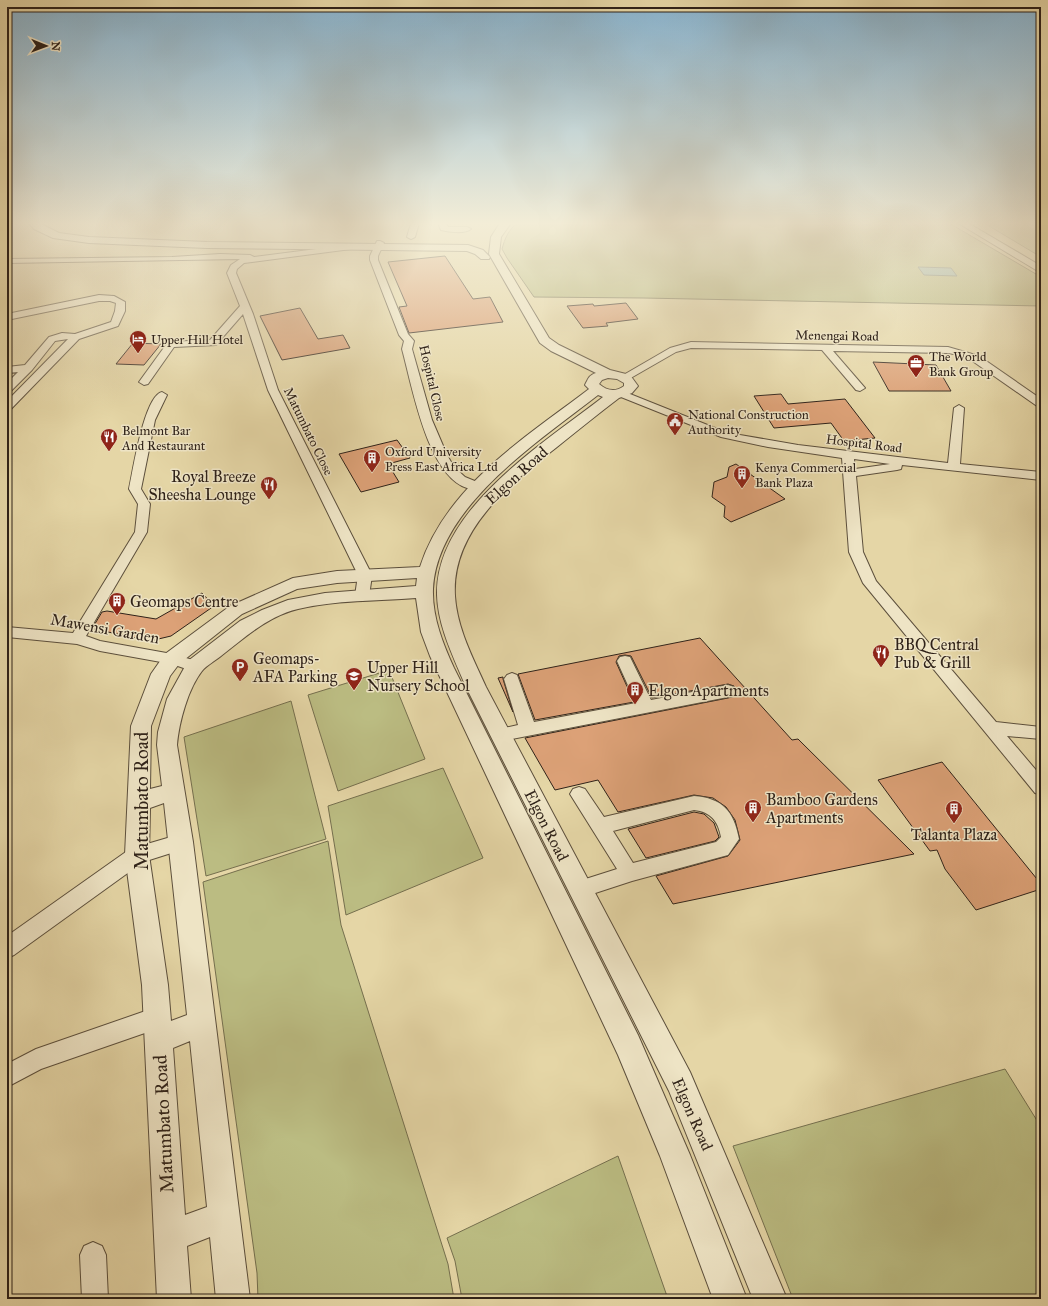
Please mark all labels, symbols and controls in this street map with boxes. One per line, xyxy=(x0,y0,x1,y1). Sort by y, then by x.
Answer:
north arrow xyxy=(26,26,66,66)
text: N xyxy=(49,41,62,52)
street label: Menengai Road xyxy=(795,327,879,345)
hotel icon: Upper Hill Hotel xyxy=(128,329,148,354)
place label: Upper Hill Hotel xyxy=(151,332,244,348)
street label: Hospital Close xyxy=(415,343,449,424)
place label: The World Bank Group xyxy=(929,349,994,380)
office icon: The World Bank Group xyxy=(906,353,926,378)
street label: Matumbato Close xyxy=(280,385,337,479)
place label: National Construction Authority xyxy=(687,407,809,438)
public building icon: National Construction Authority xyxy=(665,411,685,436)
place label: Belmont Bar And Restaurant xyxy=(121,423,206,454)
restaurant icon: Belmont Bar And Restaurant xyxy=(99,427,119,452)
street label: Hospital Road xyxy=(825,431,903,457)
street label: Elgon Road xyxy=(481,442,552,509)
place label: Oxford University Press East Africa Ltd xyxy=(385,444,498,475)
building icon: Oxford University Press East Africa Ltd xyxy=(362,448,382,473)
place label: Kenya Commercial Bank Plaza xyxy=(755,460,857,491)
building icon: Kenya Commercial Bank Plaza xyxy=(732,464,752,489)
place label: Royal Breeze Sheesha Lounge xyxy=(148,467,256,505)
restaurant icon: Royal Breeze Sheesha Lounge xyxy=(259,475,279,500)
building icon: Geomaps Centre xyxy=(107,591,127,616)
place label: Geomaps Centre xyxy=(130,592,239,611)
street label: Mawensi Garden xyxy=(49,610,161,647)
place label: BBQ Central Pub & Grill xyxy=(894,635,979,672)
restaurant icon: BBQ Central Pub & Grill xyxy=(871,643,891,668)
place label: Geomaps- AFA Parking xyxy=(252,649,338,687)
parking icon: Geomaps- AFA Parking xyxy=(230,657,250,682)
place label: Upper Hill Nursery School xyxy=(367,658,470,695)
school or university icon: Upper Hill Nursery School xyxy=(344,666,364,691)
building icon: Elgon Apartments xyxy=(625,680,645,705)
place label: Elgon Apartments xyxy=(648,681,769,701)
street label: Matumbato Road xyxy=(130,731,153,870)
street label: Elgon Road xyxy=(520,786,573,865)
place label: Bamboo Gardens Apartments xyxy=(765,790,878,827)
building icon: Bamboo Gardens Apartments xyxy=(743,798,763,823)
building icon: Talanta Plaza xyxy=(944,799,964,824)
place label: Talanta Plaza xyxy=(911,825,998,844)
street label: Matumbato Road xyxy=(148,1054,179,1194)
street label: Elgon Road xyxy=(667,1075,717,1154)

